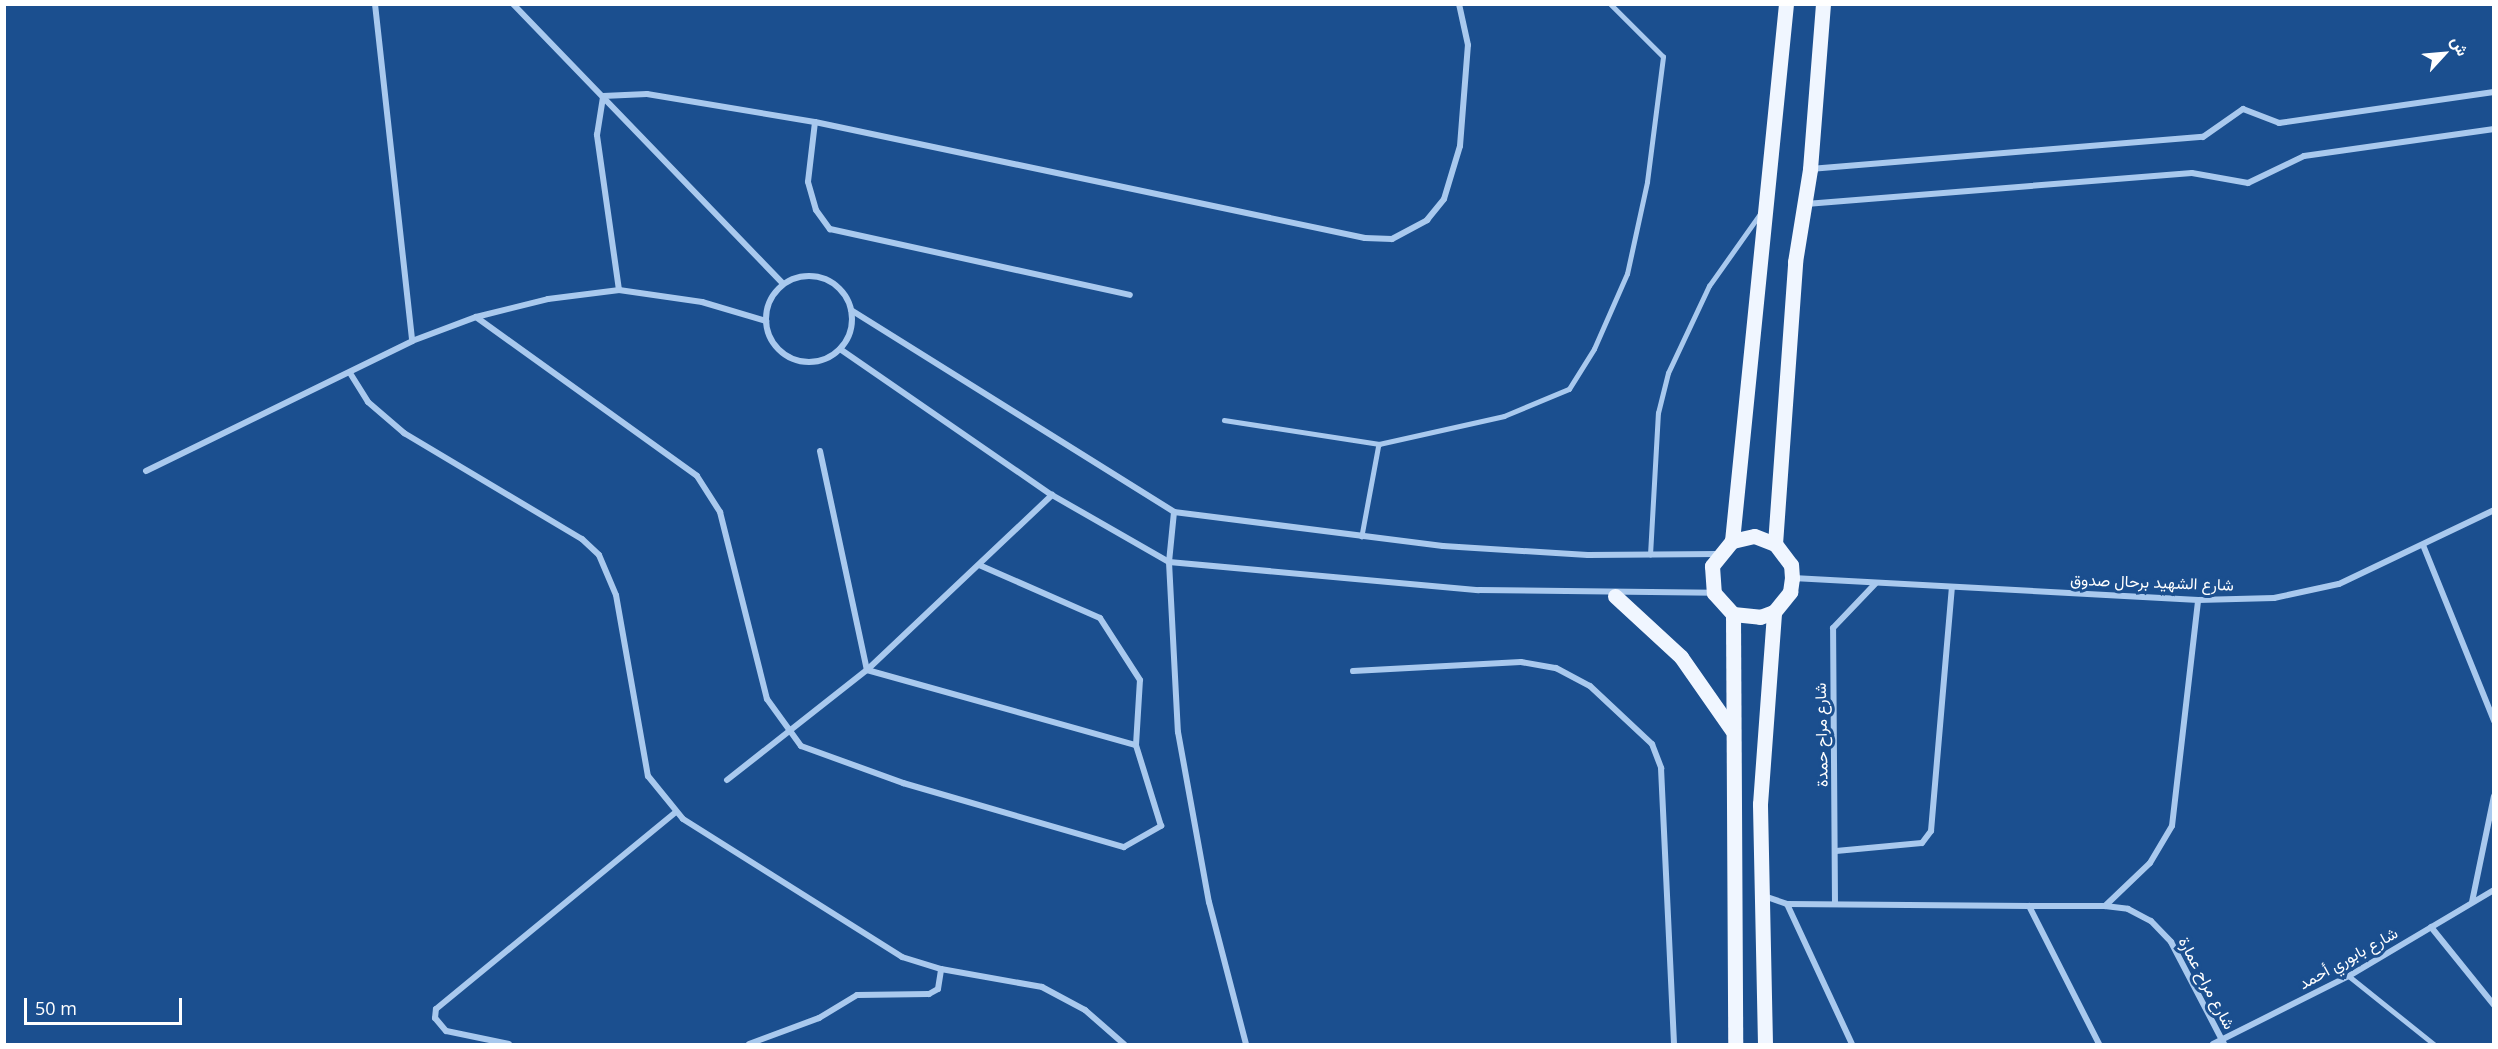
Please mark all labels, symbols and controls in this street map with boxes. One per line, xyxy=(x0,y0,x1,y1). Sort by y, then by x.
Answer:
north arrow xyxy=(2414,24,2474,84)
text: ش xyxy=(2446,33,2474,60)
street label: شارع الشهيد برحال صدوق xyxy=(2070,570,2234,594)
street label: شارع مراح حمدة xyxy=(1810,683,1832,787)
street label: شارع بابوري أحمد xyxy=(2295,923,2401,993)
street label: شارع مراح عمارة xyxy=(2175,934,2239,1032)
scale bar xyxy=(27,986,184,1024)
text: 50 m xyxy=(35,996,77,1020)

